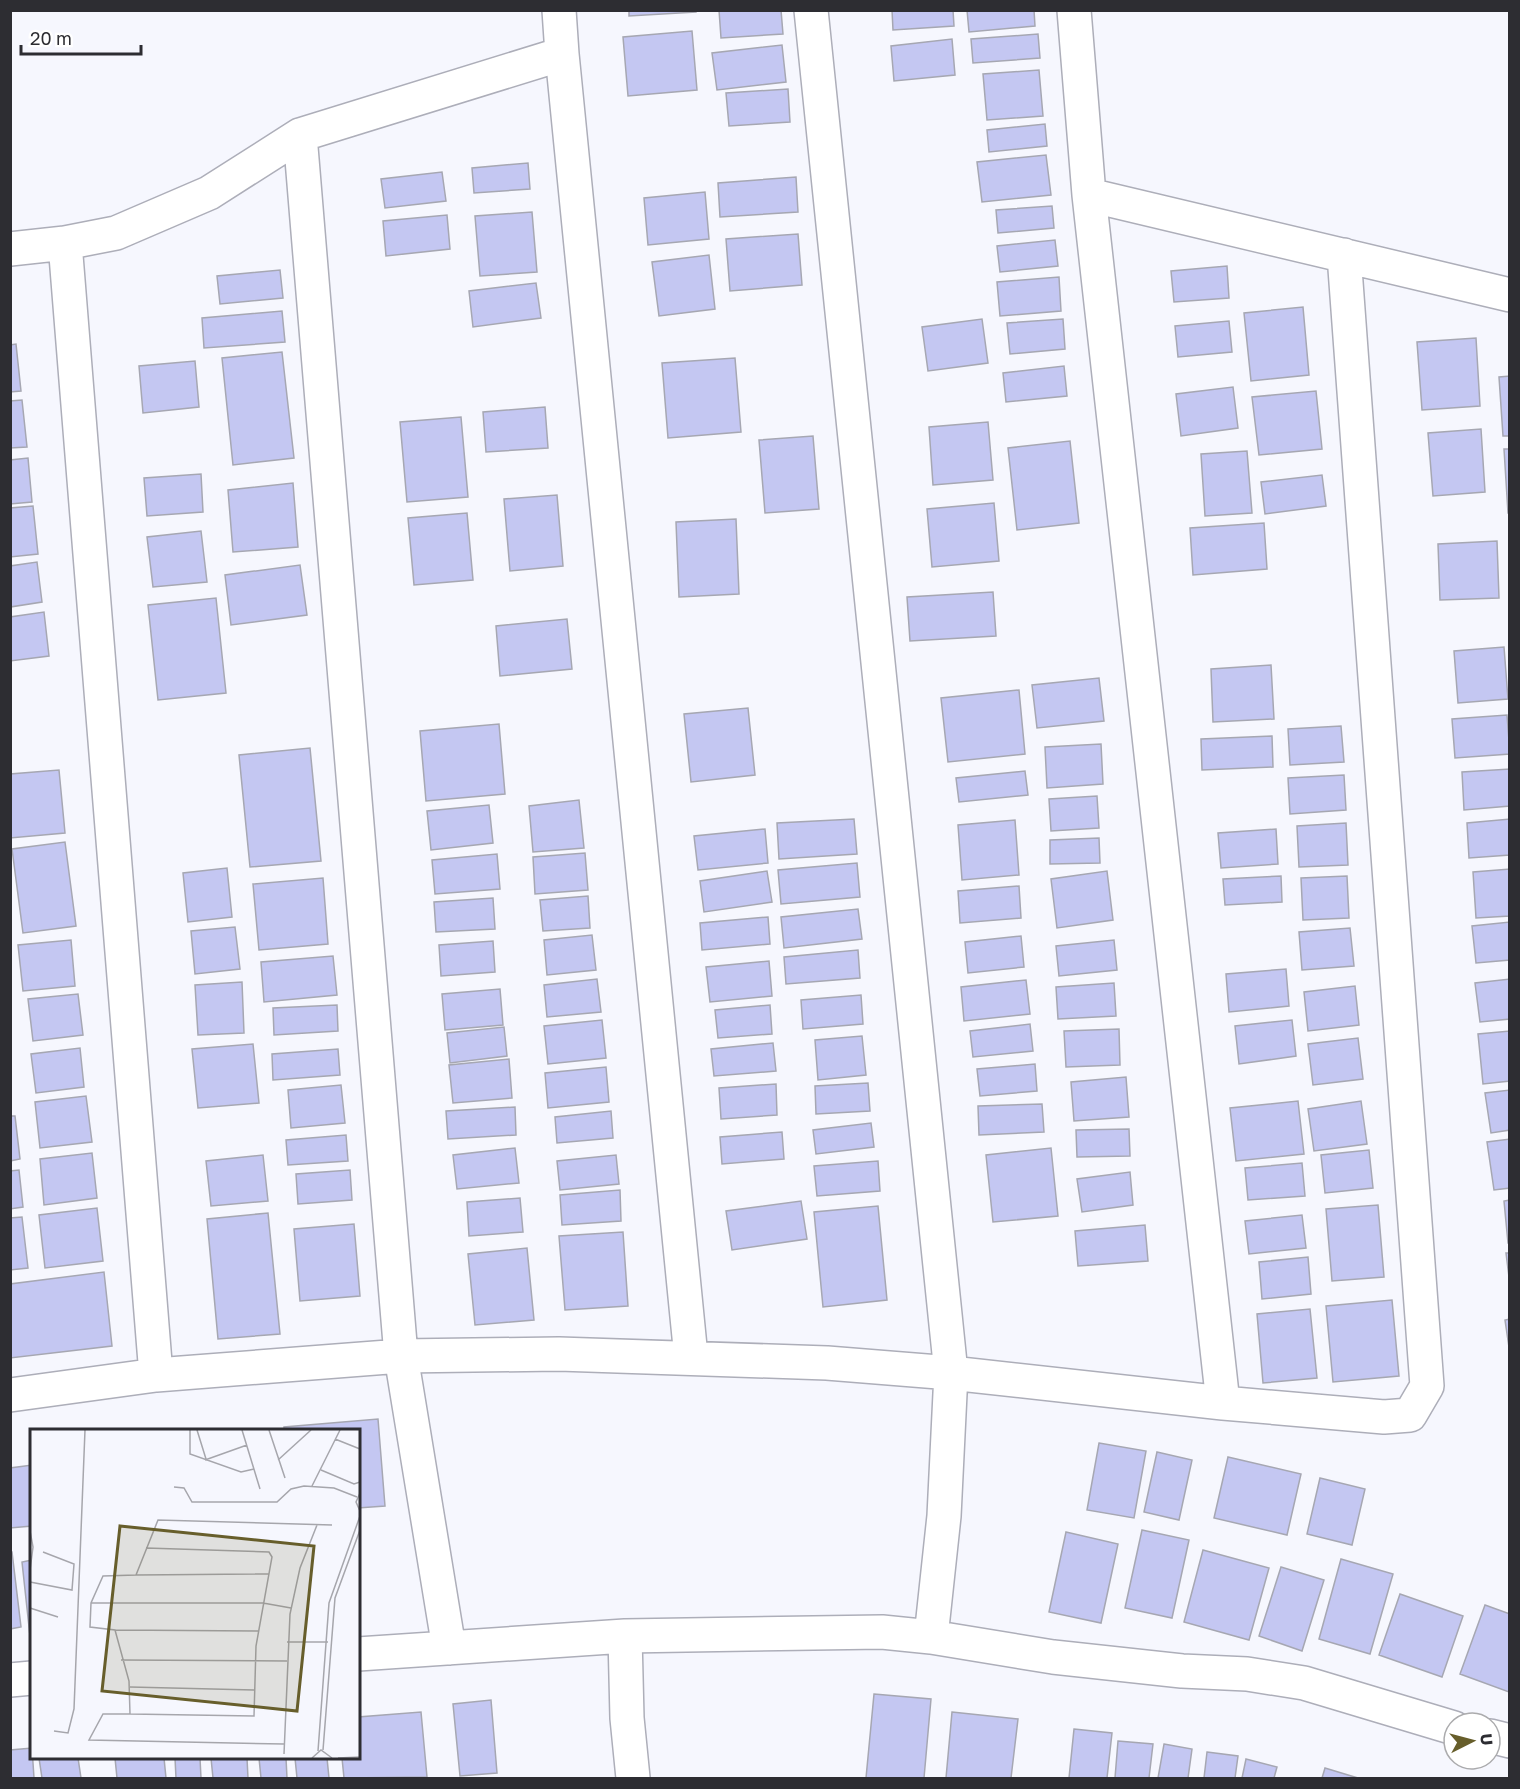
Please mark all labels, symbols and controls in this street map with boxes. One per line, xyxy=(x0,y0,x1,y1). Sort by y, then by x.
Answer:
scale bar xyxy=(21,18,141,56)
text: 20 m xyxy=(30,27,72,49)
inset map xyxy=(30,1429,360,1759)
north arrow xyxy=(1442,1711,1502,1771)
text: U xyxy=(1476,1733,1497,1746)

